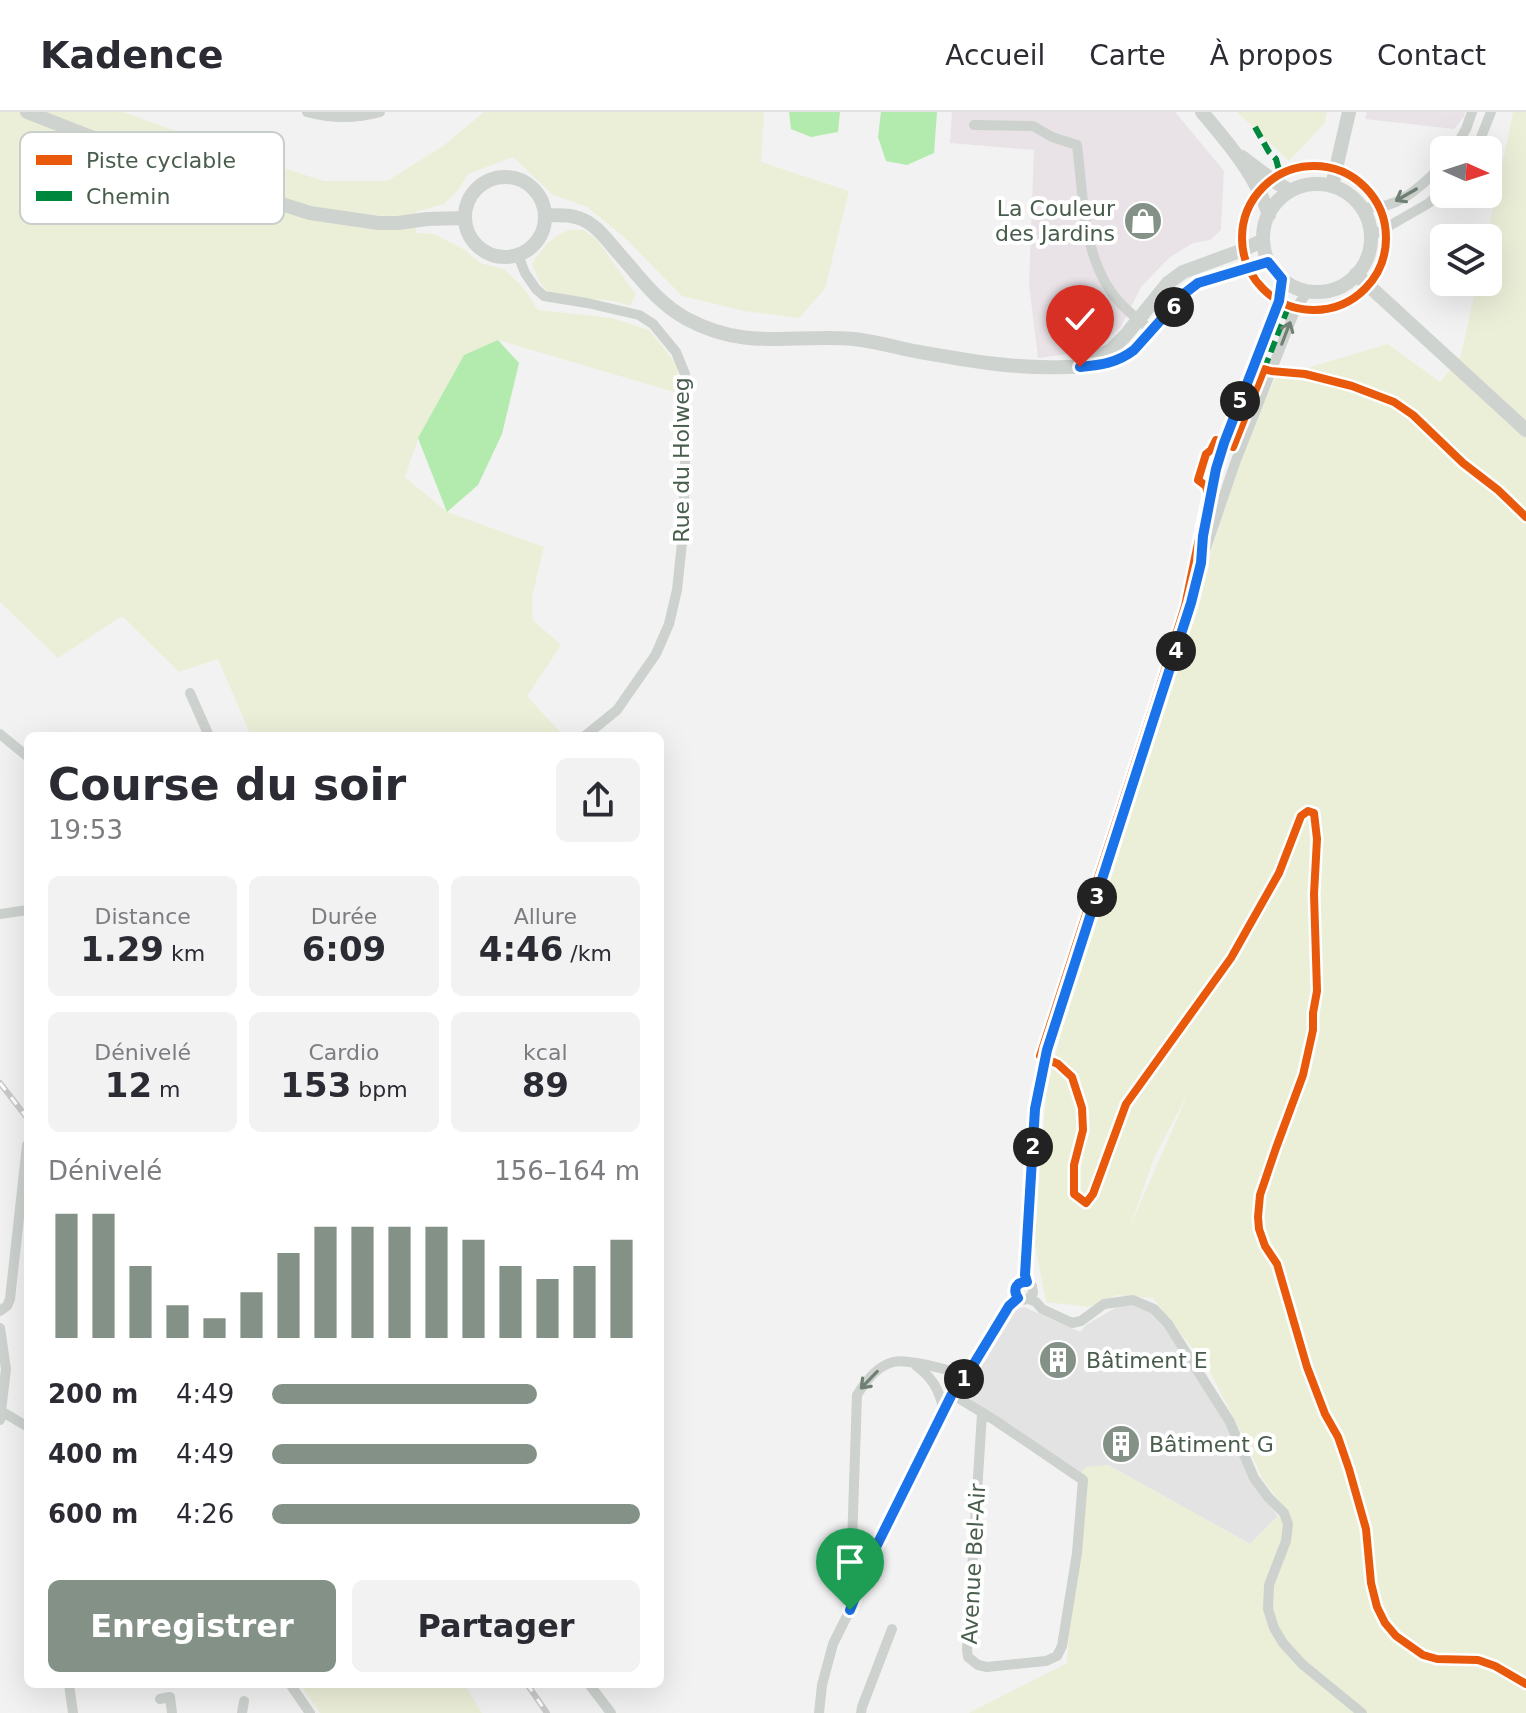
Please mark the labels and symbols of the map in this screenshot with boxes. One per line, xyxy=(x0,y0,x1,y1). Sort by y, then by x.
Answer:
legend xyxy=(20,132,284,224)
north arrow xyxy=(1430,136,1502,208)
text: Piste cyclable xyxy=(86,148,236,173)
text: Chemin xyxy=(86,184,170,209)
one-way arrow xyxy=(1395,187,1418,203)
place label: La Couleur des Jardins xyxy=(995,196,1116,246)
shop icon: La Couleur des Jardins xyxy=(1122,200,1164,242)
pin xyxy=(1046,285,1114,367)
pin: 6 xyxy=(1154,287,1194,327)
one-way arrow xyxy=(1280,321,1294,346)
street label: Rue du Holweg xyxy=(669,377,694,543)
pin: 5 xyxy=(1220,381,1260,421)
pin: 4 xyxy=(1156,631,1196,671)
pin: 3 xyxy=(1077,877,1117,917)
pin: 2 xyxy=(1013,1127,1053,1167)
building icon: Bâtiment E xyxy=(1037,1339,1079,1381)
place label: Bâtiment E xyxy=(1086,1348,1208,1373)
pin: 1 xyxy=(944,1359,984,1399)
one-way arrow xyxy=(860,1370,879,1390)
building icon: Bâtiment G xyxy=(1100,1423,1142,1465)
place label: Bâtiment G xyxy=(1149,1432,1274,1457)
street label: Avenue Bel-Air xyxy=(957,1482,990,1645)
pin xyxy=(816,1528,884,1610)

